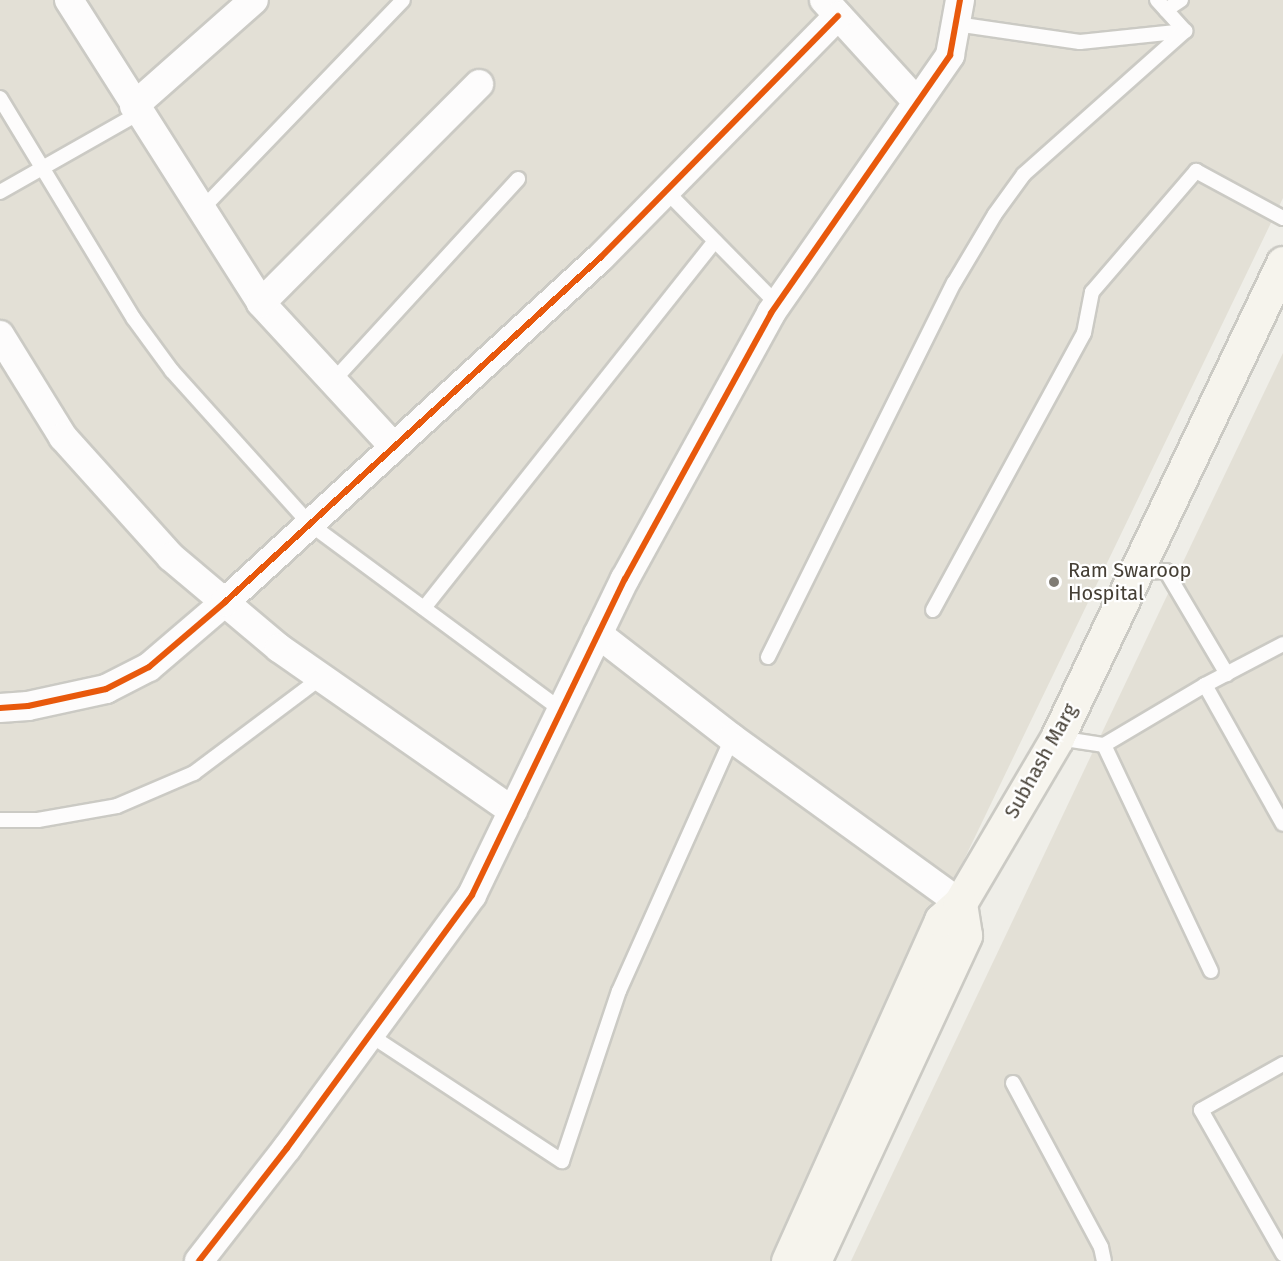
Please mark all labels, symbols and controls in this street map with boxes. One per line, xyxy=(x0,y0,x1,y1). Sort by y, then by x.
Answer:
place label: Ram Swaroop Hospital xyxy=(1068,558,1191,605)
marker: Ram Swaroop Hospital xyxy=(1045,573,1063,591)
street label: Subhash Marg xyxy=(1000,699,1082,823)

